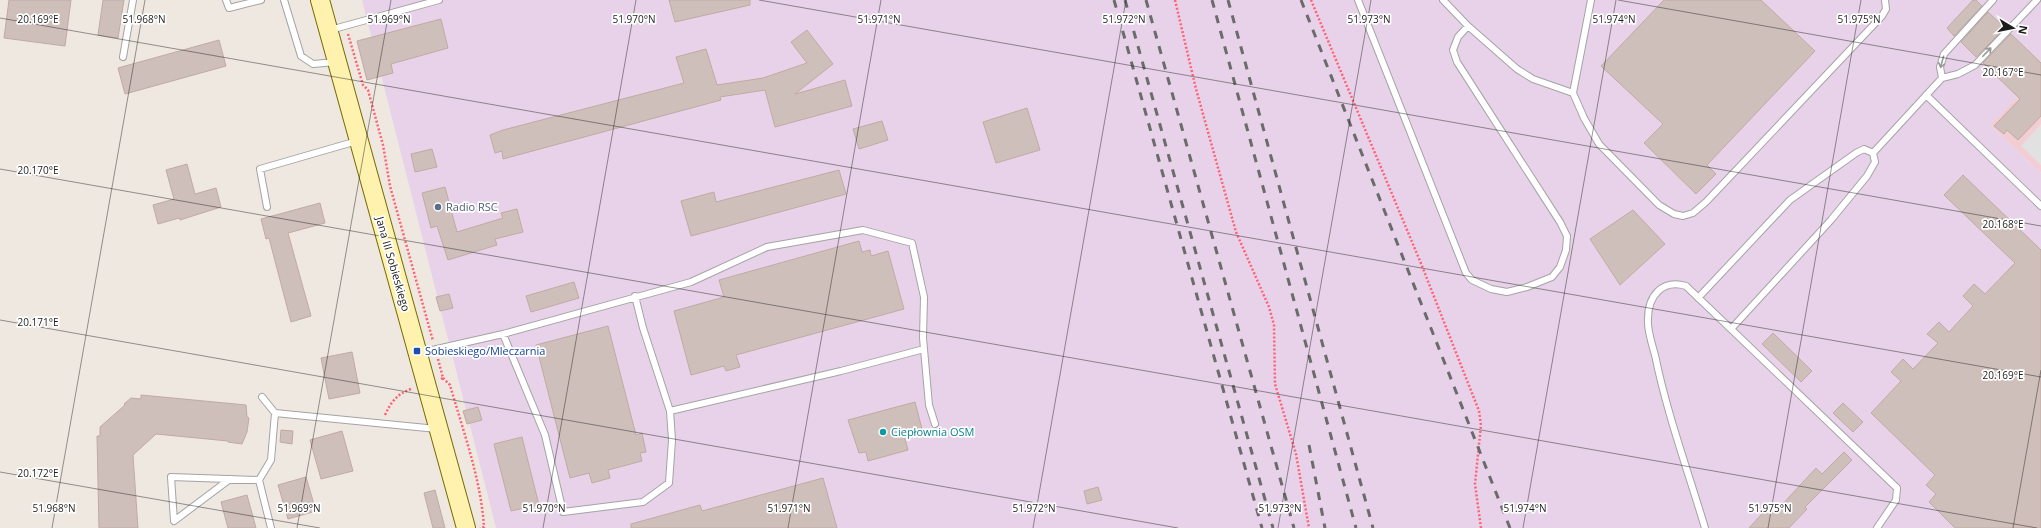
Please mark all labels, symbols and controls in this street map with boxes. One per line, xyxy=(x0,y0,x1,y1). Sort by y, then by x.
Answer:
north arrow xyxy=(1993,8,2033,48)
text: 20.169°E xyxy=(17,12,59,26)
text: 51.968°N xyxy=(122,12,166,26)
text: 51.969°N xyxy=(367,12,411,26)
text: 51.970°N xyxy=(612,12,656,26)
text: 51.971°N xyxy=(857,12,901,26)
text: 51.972°N xyxy=(1102,12,1146,26)
text: 51.973°N xyxy=(1347,12,1391,26)
text: 51.974°N xyxy=(1592,12,1636,26)
text: 51.975°N xyxy=(1837,12,1881,26)
text: N xyxy=(2015,24,2032,36)
one-way arrow xyxy=(1982,47,1992,57)
one-way arrow xyxy=(1938,55,1945,68)
text: 20.167°E xyxy=(1982,65,2024,79)
text: 20.170°E xyxy=(17,163,59,177)
place label: Radio RSC xyxy=(446,199,498,214)
marker: Radio RSC xyxy=(433,202,443,212)
street label: Jana III Sobieskiego xyxy=(373,214,414,313)
text: 20.168°E xyxy=(1982,217,2024,231)
text: 20.171°E xyxy=(17,315,59,329)
place label: Sobieskiego/Mleczarnia xyxy=(425,343,545,358)
marker: Sobieskiego/Mleczarnia xyxy=(412,346,422,356)
text: 20.169°E xyxy=(1982,368,2024,382)
place label: Ciepłownia OSM xyxy=(891,424,975,439)
marker: Ciepłownia OSM xyxy=(878,427,888,437)
text: 20.172°E xyxy=(17,466,59,480)
text: 51.968°N xyxy=(32,501,76,515)
text: 51.969°N xyxy=(277,501,321,515)
text: 51.970°N xyxy=(522,501,566,515)
text: 51.971°N xyxy=(767,501,811,515)
text: 51.972°N xyxy=(1012,501,1056,515)
text: 51.973°N xyxy=(1258,501,1302,515)
text: 51.974°N xyxy=(1503,501,1547,515)
text: 51.975°N xyxy=(1748,501,1792,515)

